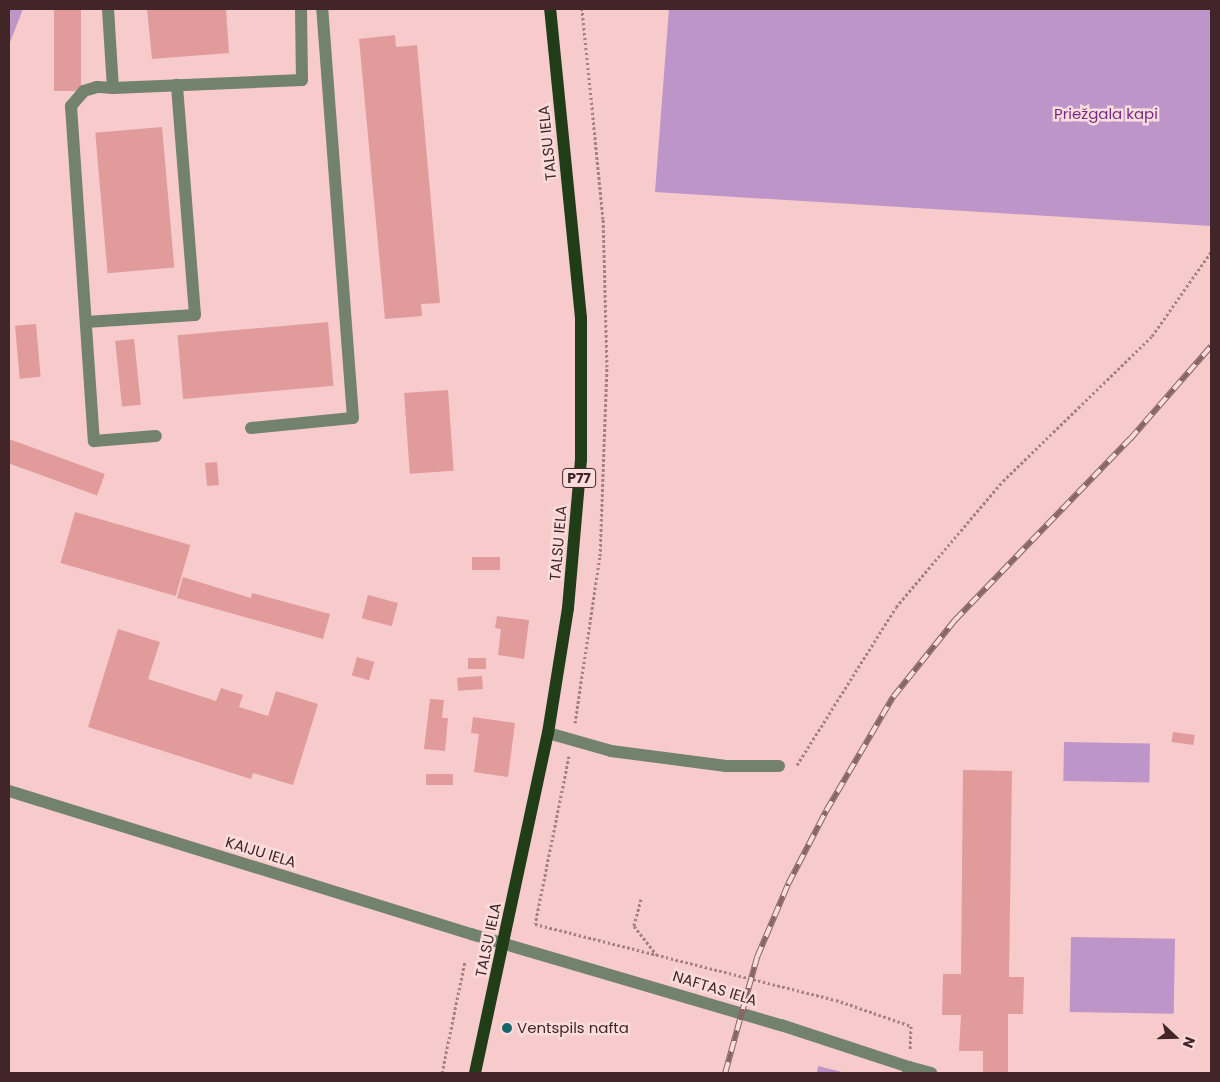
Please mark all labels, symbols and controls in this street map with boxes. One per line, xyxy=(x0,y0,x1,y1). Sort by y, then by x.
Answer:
street label: TALSU IELA xyxy=(534,104,560,182)
park label: Priežgala kapi xyxy=(1054,105,1158,123)
road number: P77 xyxy=(562,466,596,489)
street label: TALSU IELA xyxy=(546,505,570,581)
street label: KAIJU IELA xyxy=(224,833,298,871)
street label: TALSU IELA xyxy=(471,901,505,979)
street label: NAFTAS IELA xyxy=(671,967,759,1009)
north arrow xyxy=(1150,1012,1200,1062)
place label: Ventspils nafta xyxy=(517,1019,629,1037)
marker: Ventspils nafta xyxy=(501,1022,513,1034)
text: N xyxy=(1178,1034,1200,1051)

